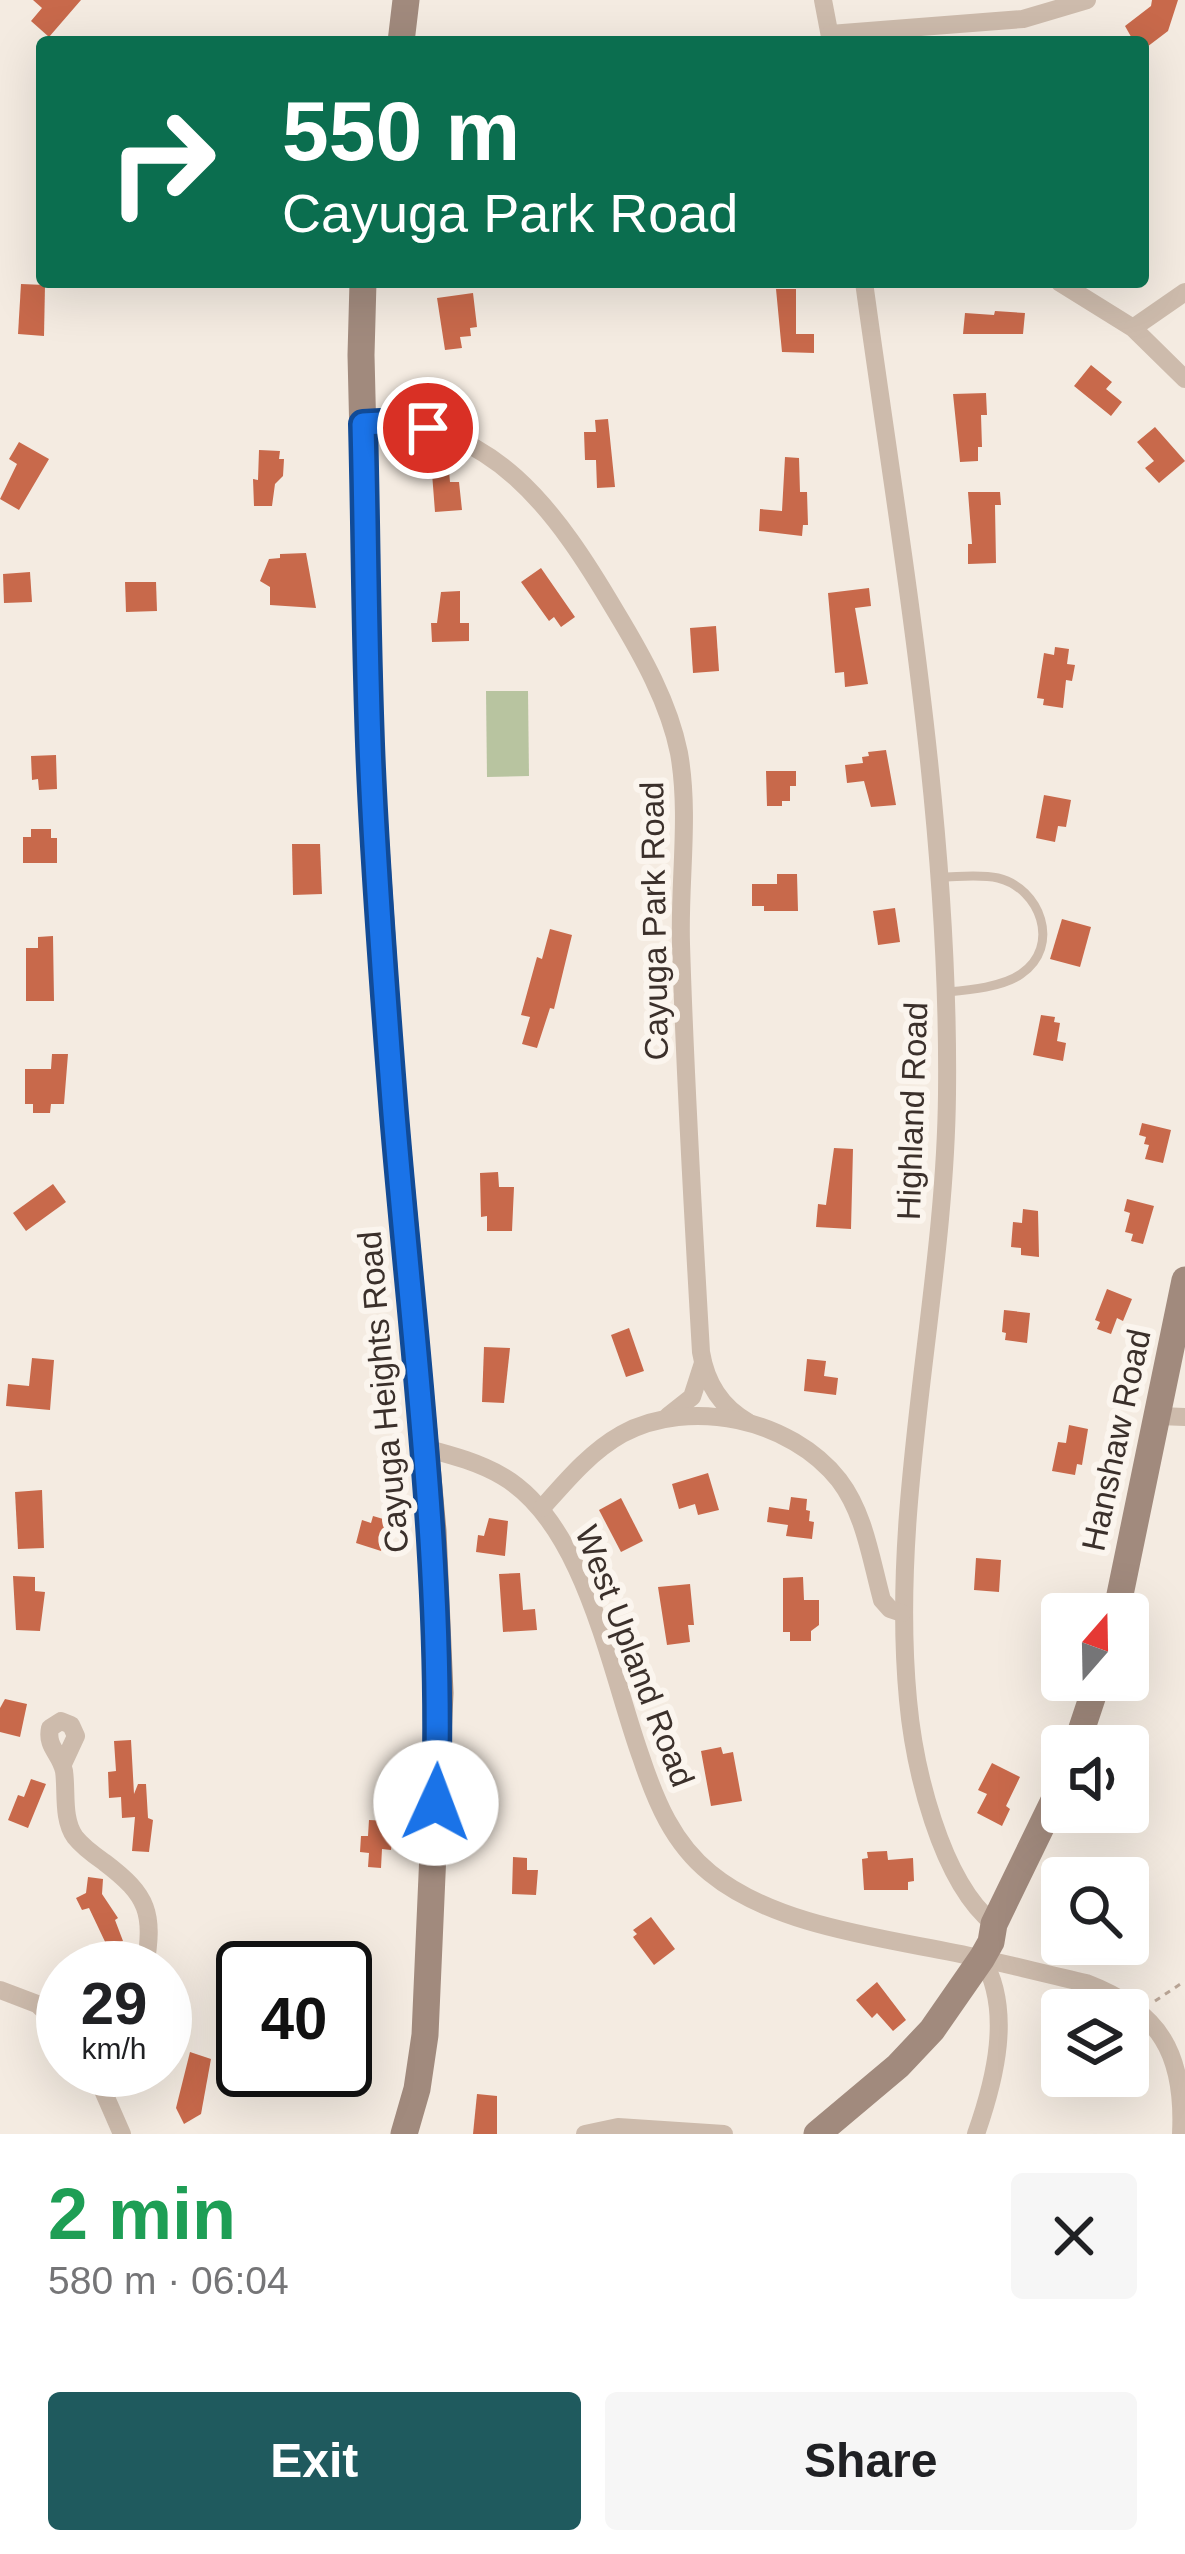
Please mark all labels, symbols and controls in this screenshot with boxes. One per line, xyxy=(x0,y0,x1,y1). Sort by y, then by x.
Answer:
icon: right xyxy=(84,84,240,240)
text: 550 m xyxy=(282,84,520,178)
text: Cayuga Park Road xyxy=(282,183,738,243)
pin xyxy=(377,377,479,479)
icon: arrive xyxy=(395,395,461,461)
street label: Cayuga Park Road xyxy=(633,781,675,1061)
street label: Highland Road xyxy=(890,1001,934,1221)
street label: Cayuga Heights Road xyxy=(351,1230,415,1554)
street label: Hanshaw Road xyxy=(1074,1326,1158,1554)
street label: West Upland Road xyxy=(568,1520,702,1792)
north arrow xyxy=(1041,1593,1149,1701)
map controls xyxy=(1041,1593,1149,2097)
button: sound xyxy=(1041,1725,1149,1833)
position arrow xyxy=(373,1740,499,1866)
button: search xyxy=(1041,1857,1149,1965)
speed limit sign: 40 xyxy=(216,1941,372,2097)
text: 29 xyxy=(81,1970,147,2037)
button: layers xyxy=(1041,1989,1149,2097)
text: km/h xyxy=(81,2032,147,2065)
button: close xyxy=(1011,2173,1137,2299)
text: 2 min xyxy=(48,2174,236,2254)
text: 580 m · 06:04 xyxy=(48,2259,289,2302)
button: Exit xyxy=(48,2392,581,2530)
button: Share xyxy=(605,2392,1137,2530)

